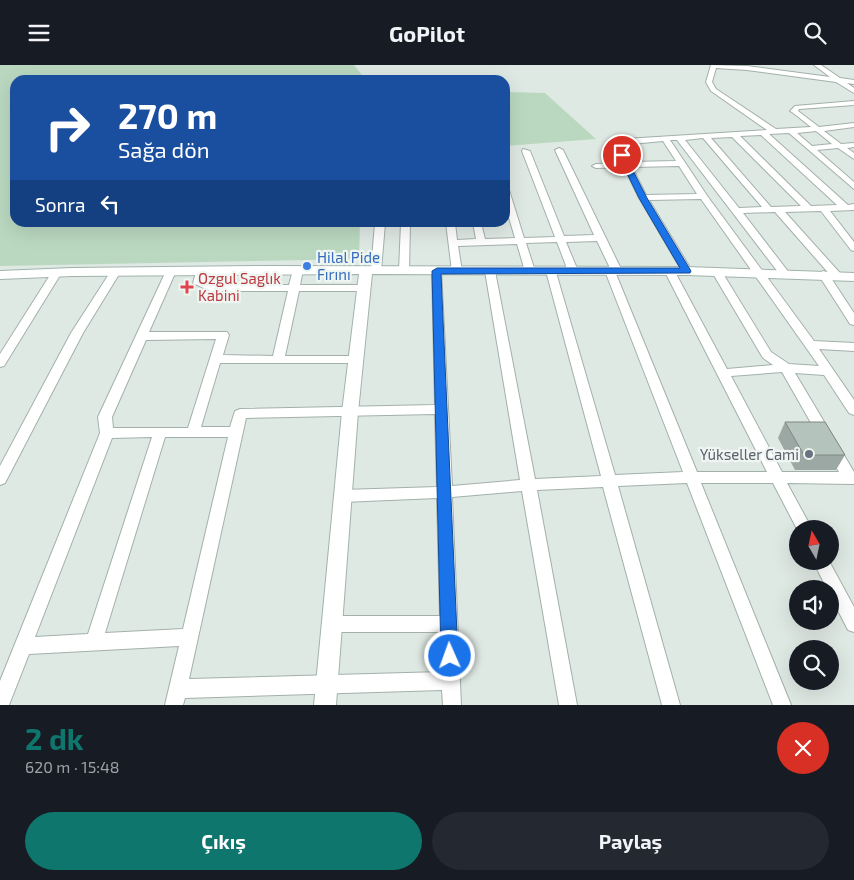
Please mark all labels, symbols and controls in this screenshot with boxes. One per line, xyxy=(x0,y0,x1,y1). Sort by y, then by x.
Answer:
icon: menu xyxy=(25,19,53,47)
icon: search xyxy=(801,19,829,47)
text: GoPilot xyxy=(389,20,465,46)
text: 270 m xyxy=(118,94,217,136)
icon: right xyxy=(35,95,100,160)
pin xyxy=(601,134,643,176)
text: Sağa dön xyxy=(118,136,209,162)
icon: arrive xyxy=(608,141,636,169)
icon: left xyxy=(96,190,124,218)
text: Sonra xyxy=(35,193,86,216)
place label: Hilal Pide Fırını xyxy=(317,248,380,283)
marker: Hilal Pide Fırını xyxy=(301,260,313,272)
place label: Ozgul Saglık Kabini xyxy=(198,269,281,304)
marker: Ozgul Saglık Kabini xyxy=(180,280,194,294)
place label: Yükseller Cami xyxy=(700,445,799,463)
marker: Yükseller Cami xyxy=(803,448,815,460)
north arrow xyxy=(789,520,839,570)
map controls xyxy=(789,520,839,690)
button: sound xyxy=(789,580,839,630)
position arrow xyxy=(423,629,475,681)
button: search xyxy=(789,640,839,690)
text: 2 dk xyxy=(25,720,84,756)
button: close xyxy=(777,722,829,774)
text: 620 m · 15:48 xyxy=(25,757,120,776)
button: Çıkış xyxy=(25,812,422,870)
button: Paylaş xyxy=(432,812,829,870)

